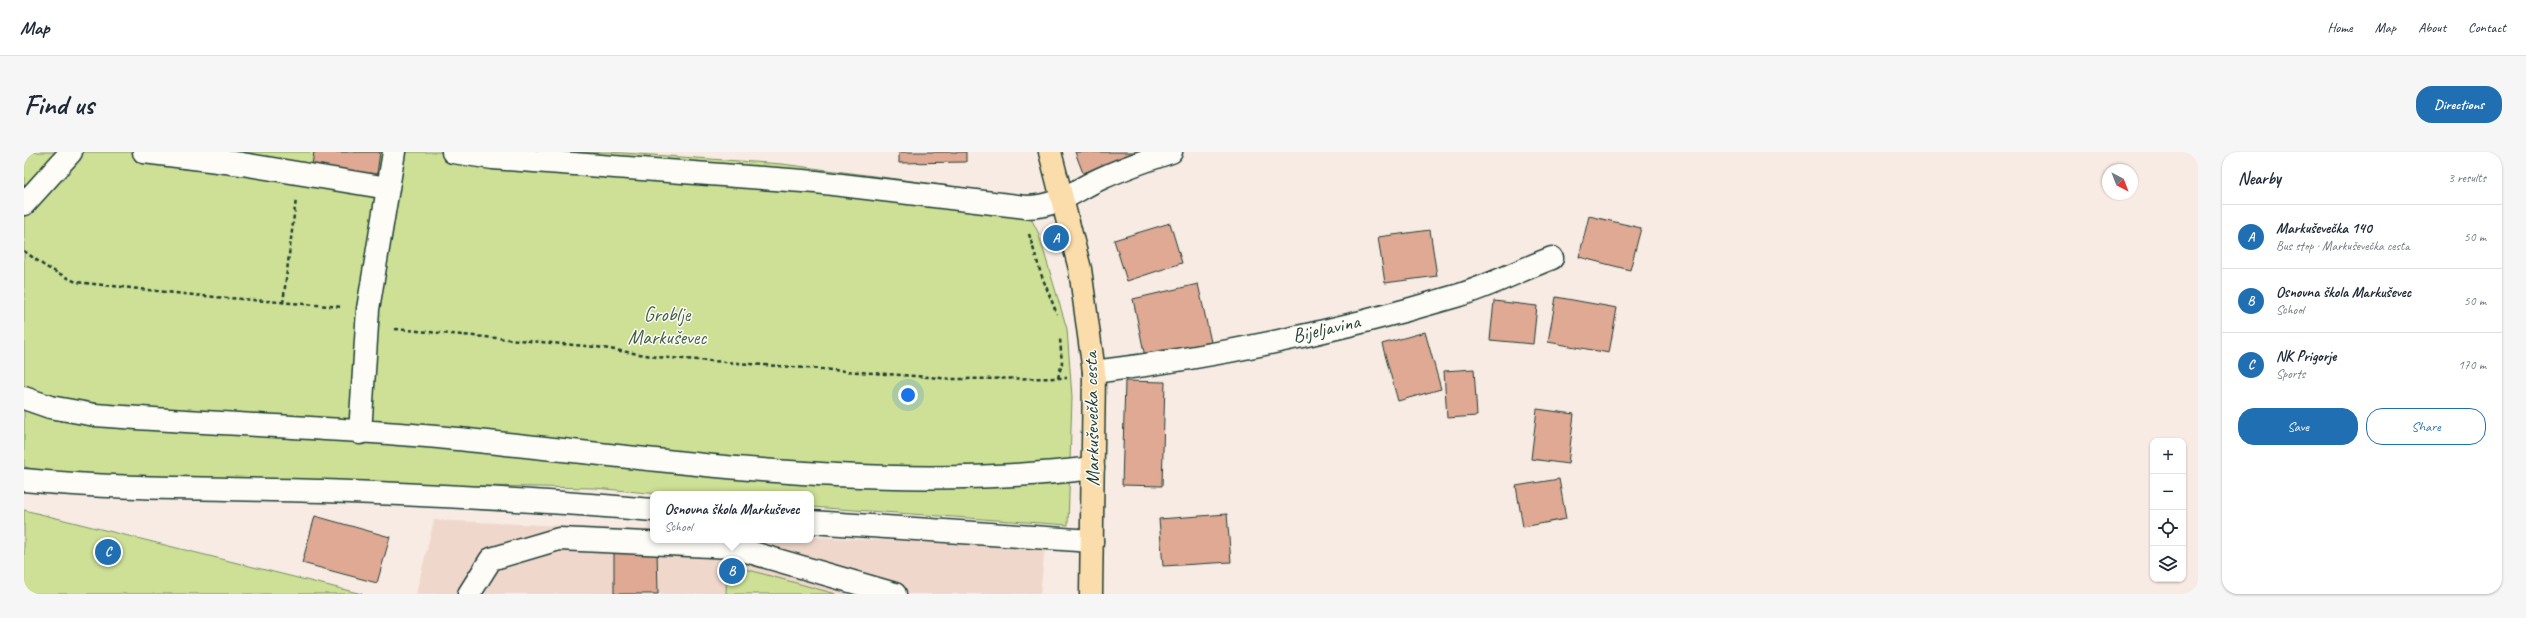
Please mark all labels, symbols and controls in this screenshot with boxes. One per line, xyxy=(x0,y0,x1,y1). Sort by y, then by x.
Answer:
text: Map xyxy=(20,16,50,40)
text: Home xyxy=(2327,19,2353,36)
text: Map xyxy=(2375,19,2396,36)
text: About xyxy=(2418,19,2446,36)
text: Contact xyxy=(2468,19,2506,36)
button: Directions xyxy=(2416,86,2502,123)
text: Find us xyxy=(24,87,94,122)
north arrow xyxy=(2102,164,2138,200)
text: Nearby xyxy=(2238,168,2281,189)
text: 3 results xyxy=(2448,170,2486,186)
text: Markuševečka 140 xyxy=(2276,219,2372,238)
pin: A xyxy=(1043,223,1069,253)
text: A xyxy=(2248,229,2254,245)
text: 50 m xyxy=(2464,229,2486,245)
text: Bus stop · Markuševečka cesta xyxy=(2276,238,2410,254)
text: Osnovna škola Markuševec xyxy=(2276,283,2411,302)
text: B xyxy=(2248,293,2254,309)
text: 50 m xyxy=(2464,293,2486,309)
park label: Groblje Markuševec xyxy=(628,302,707,350)
text: School xyxy=(2276,302,2304,318)
street label: Bijeljavina xyxy=(1290,308,1364,348)
text: NK Prigorje xyxy=(2276,347,2336,366)
street label: Markuševečka cesta xyxy=(1078,350,1105,487)
text: C xyxy=(2248,357,2254,373)
text: 170 m xyxy=(2458,357,2486,373)
text: Sports xyxy=(2276,366,2305,382)
your location xyxy=(898,385,918,405)
button: Save xyxy=(2238,408,2358,445)
button: Share xyxy=(2366,408,2486,445)
map controls xyxy=(2150,438,2186,582)
button: + xyxy=(2150,438,2186,474)
button: − xyxy=(2150,474,2186,510)
popup xyxy=(650,491,814,543)
text: Osnovna škola Markuševec xyxy=(664,500,800,519)
button: locate xyxy=(2150,510,2186,546)
text: School xyxy=(664,519,692,535)
pin: C xyxy=(95,537,121,567)
button: layers xyxy=(2150,546,2186,582)
pin: B xyxy=(719,556,745,586)

